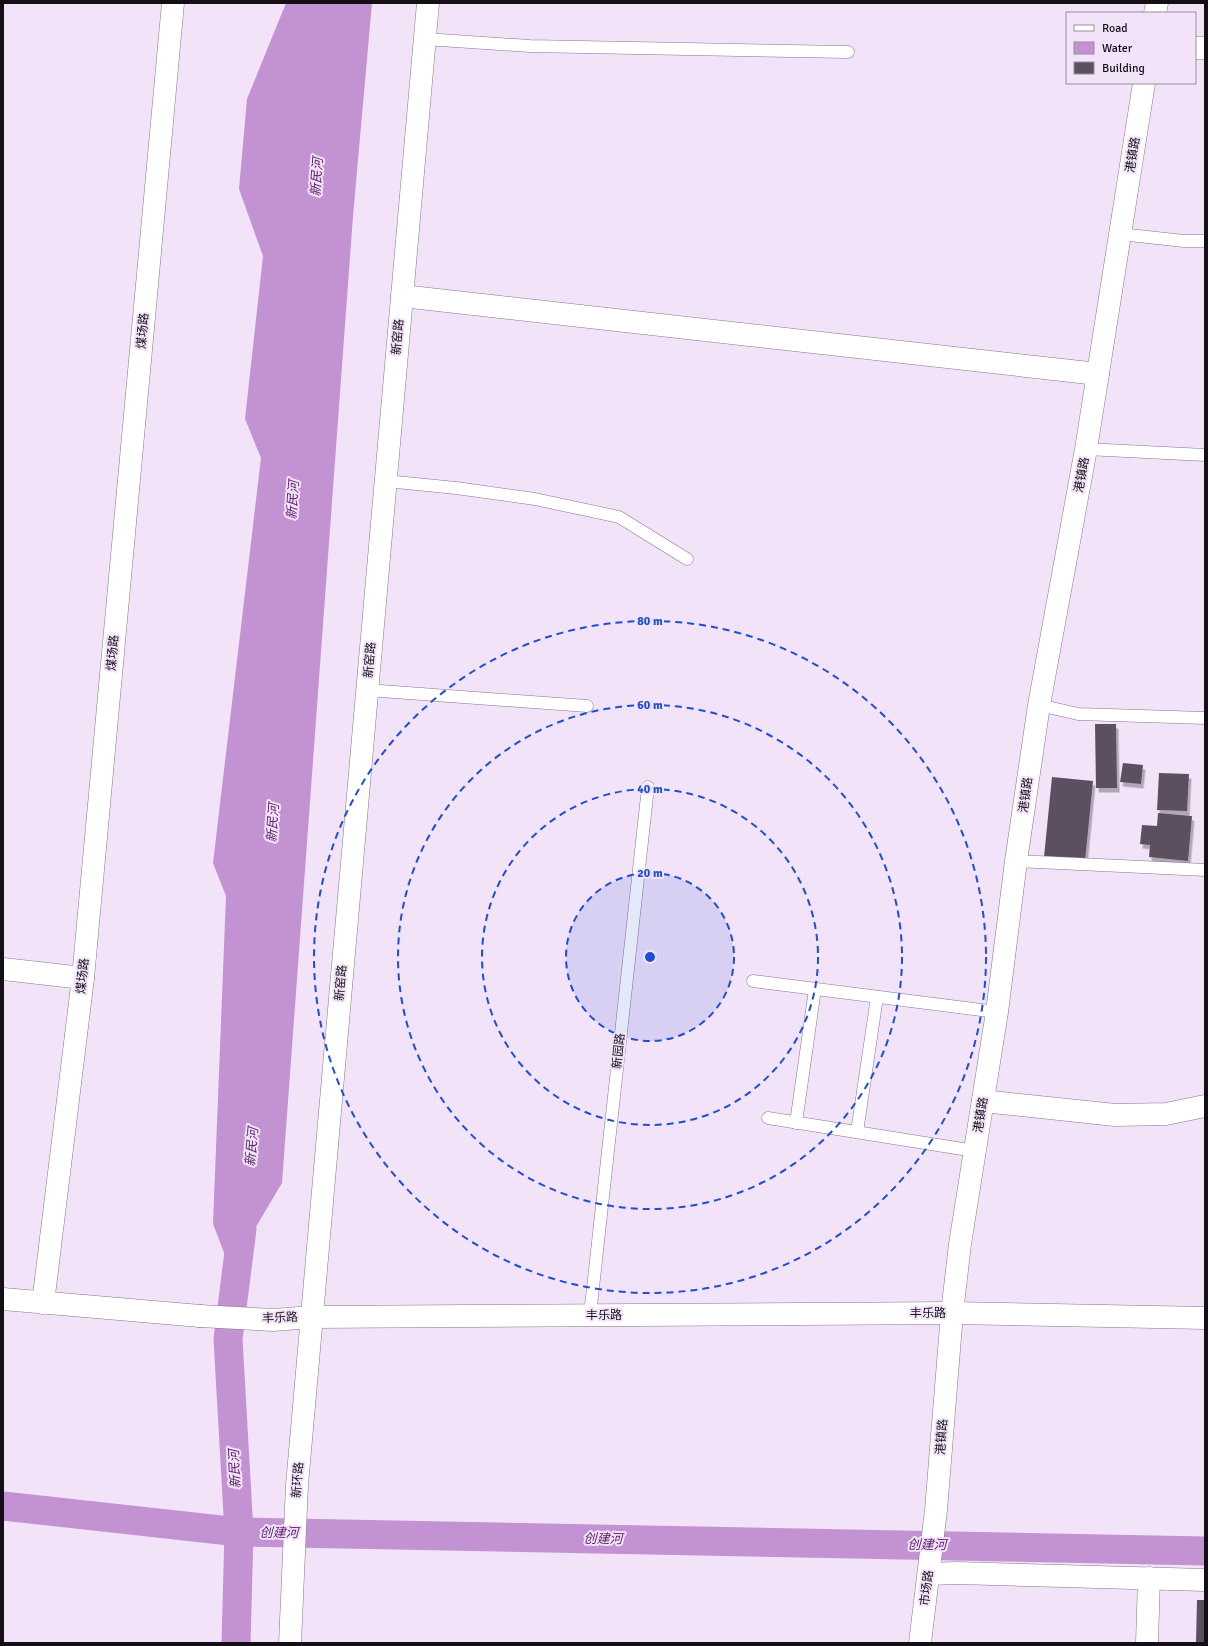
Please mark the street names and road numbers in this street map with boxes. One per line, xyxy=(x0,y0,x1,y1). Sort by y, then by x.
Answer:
street label: 港镇路 xyxy=(1123,136,1143,174)
street label: 煤场路 xyxy=(134,312,152,350)
street label: 新窑路 xyxy=(389,318,407,356)
street label: 港镇路 xyxy=(1071,456,1093,494)
street label: 煤场路 xyxy=(104,634,122,672)
street label: 新窑路 xyxy=(361,641,379,679)
street label: 港镇路 xyxy=(1016,776,1036,814)
street label: 煤场路 xyxy=(74,957,92,995)
street label: 新窑路 xyxy=(332,964,350,1002)
street label: 新园路 xyxy=(610,1032,628,1070)
street label: 港镇路 xyxy=(971,1096,991,1134)
street label: 丰乐路 xyxy=(910,1306,946,1321)
street label: 丰乐路 xyxy=(586,1308,622,1323)
street label: 丰乐路 xyxy=(262,1310,298,1326)
street label: 港镇路 xyxy=(933,1419,951,1455)
street label: 新环路 xyxy=(289,1462,307,1498)
street label: 市场路 xyxy=(917,1569,937,1607)

